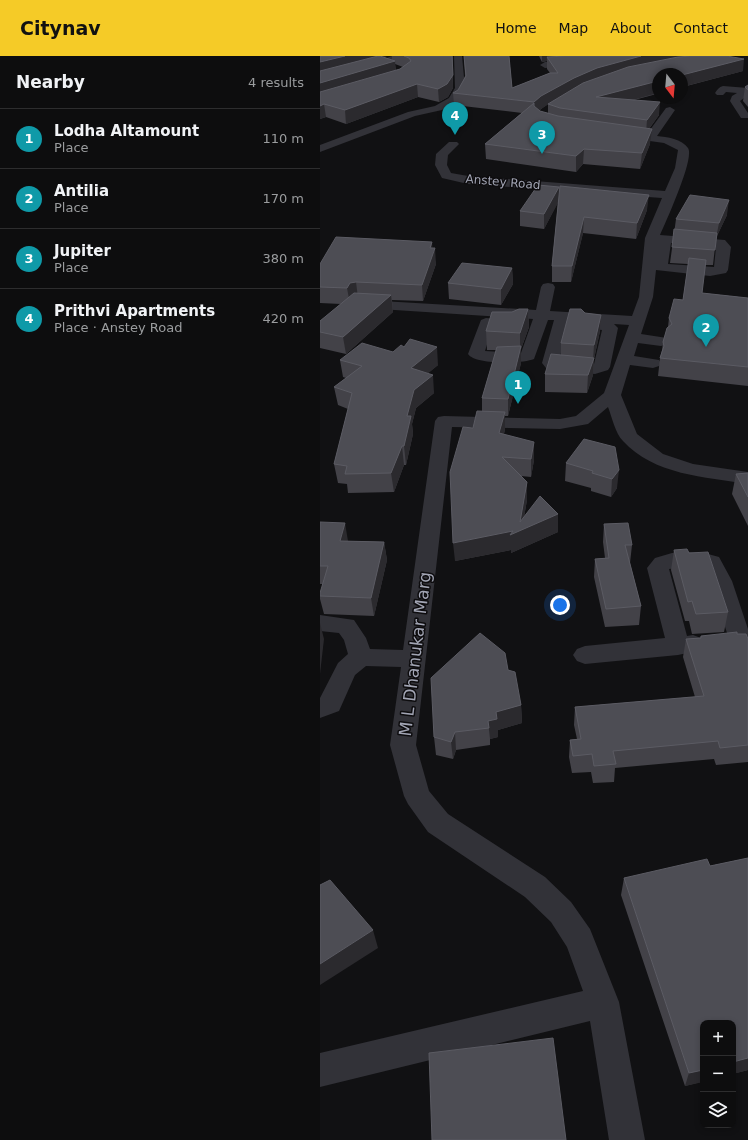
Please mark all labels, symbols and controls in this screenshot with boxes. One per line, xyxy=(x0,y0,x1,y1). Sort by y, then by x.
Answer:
text: Citynav xyxy=(20,17,101,39)
text: Home xyxy=(495,20,537,36)
text: Map xyxy=(559,20,588,36)
text: About xyxy=(610,20,652,36)
text: Contact xyxy=(674,20,728,36)
north arrow xyxy=(652,68,688,104)
text: Nearby xyxy=(16,72,85,92)
text: 4 results xyxy=(248,75,304,90)
pin: 4 xyxy=(442,102,468,135)
pin: 3 xyxy=(529,121,555,154)
text: Lodha Altamount xyxy=(54,122,199,140)
text: 1 xyxy=(24,131,34,146)
text: 110 m xyxy=(262,131,304,146)
text: Place xyxy=(54,140,89,155)
street label: Anstey Road xyxy=(465,172,541,192)
text: Antilia xyxy=(54,182,109,200)
text: 2 xyxy=(24,191,34,206)
text: 170 m xyxy=(262,191,304,206)
text: Place xyxy=(54,200,89,215)
text: Jupiter xyxy=(54,242,111,260)
text: 3 xyxy=(24,251,34,266)
text: 380 m xyxy=(262,251,304,266)
text: Place xyxy=(54,260,89,275)
text: Prithvi Apartments xyxy=(54,302,215,320)
text: 4 xyxy=(24,311,34,326)
text: 420 m xyxy=(262,311,304,326)
pin: 2 xyxy=(693,314,719,347)
text: Place · Anstey Road xyxy=(54,320,182,335)
pin: 1 xyxy=(505,371,531,404)
street label: M L Dhanukar Marg xyxy=(395,571,435,737)
your location xyxy=(550,595,570,615)
map controls xyxy=(700,1020,736,1128)
button: + xyxy=(700,1020,736,1056)
button: − xyxy=(700,1056,736,1092)
button: layers xyxy=(700,1092,736,1128)

